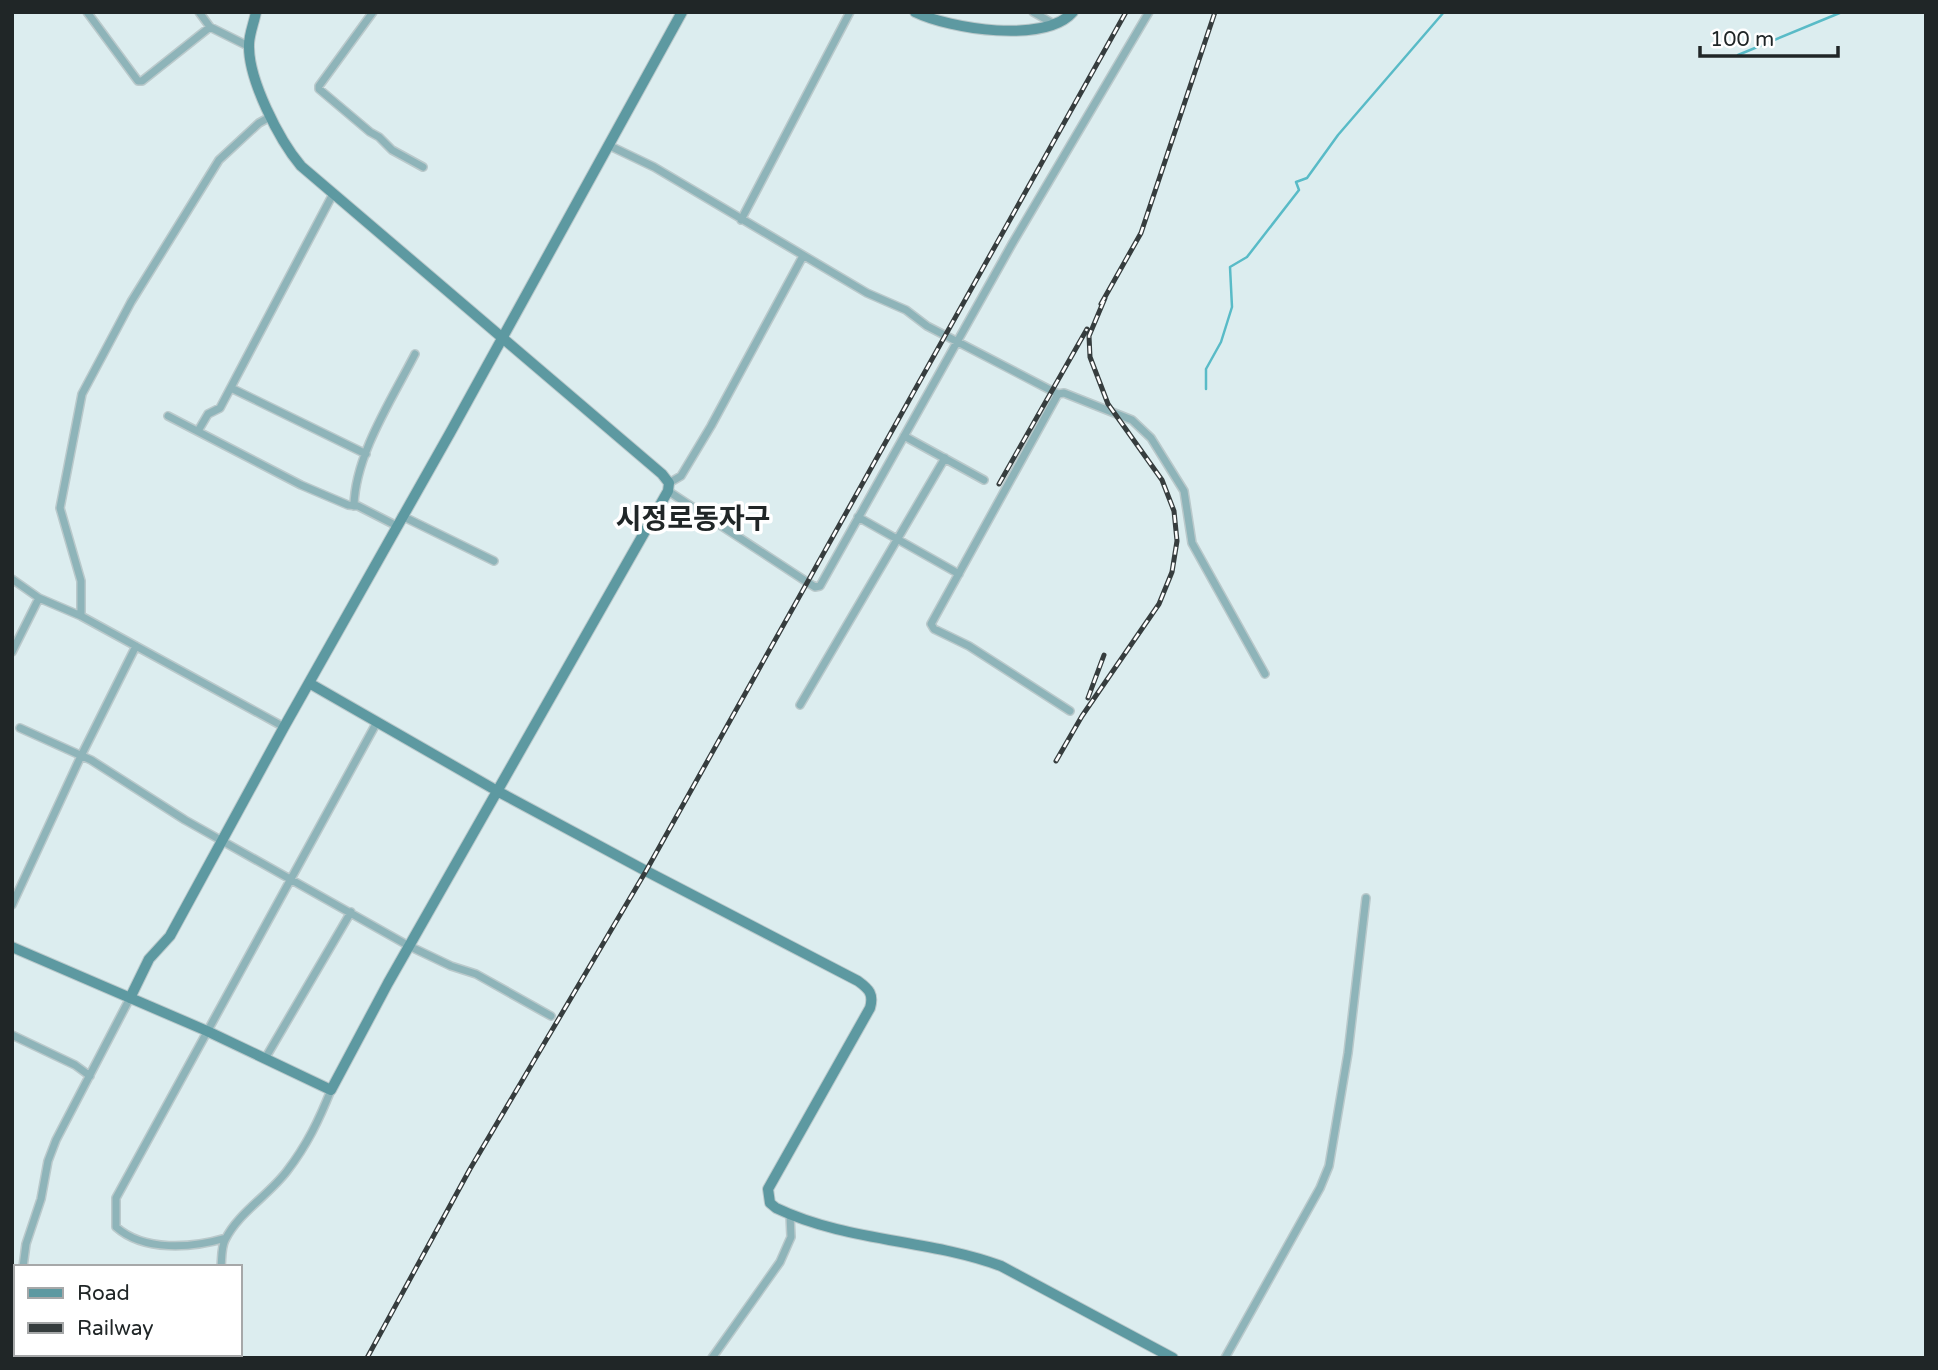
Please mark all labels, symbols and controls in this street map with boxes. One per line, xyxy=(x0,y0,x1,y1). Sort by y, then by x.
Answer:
scale bar xyxy=(1700,14,1838,58)
text: 100 m xyxy=(1710,27,1774,52)
district label: 시정로동자구 xyxy=(616,502,770,536)
legend xyxy=(14,1265,242,1356)
text: Road xyxy=(77,1281,130,1306)
text: Railway xyxy=(77,1316,154,1341)

